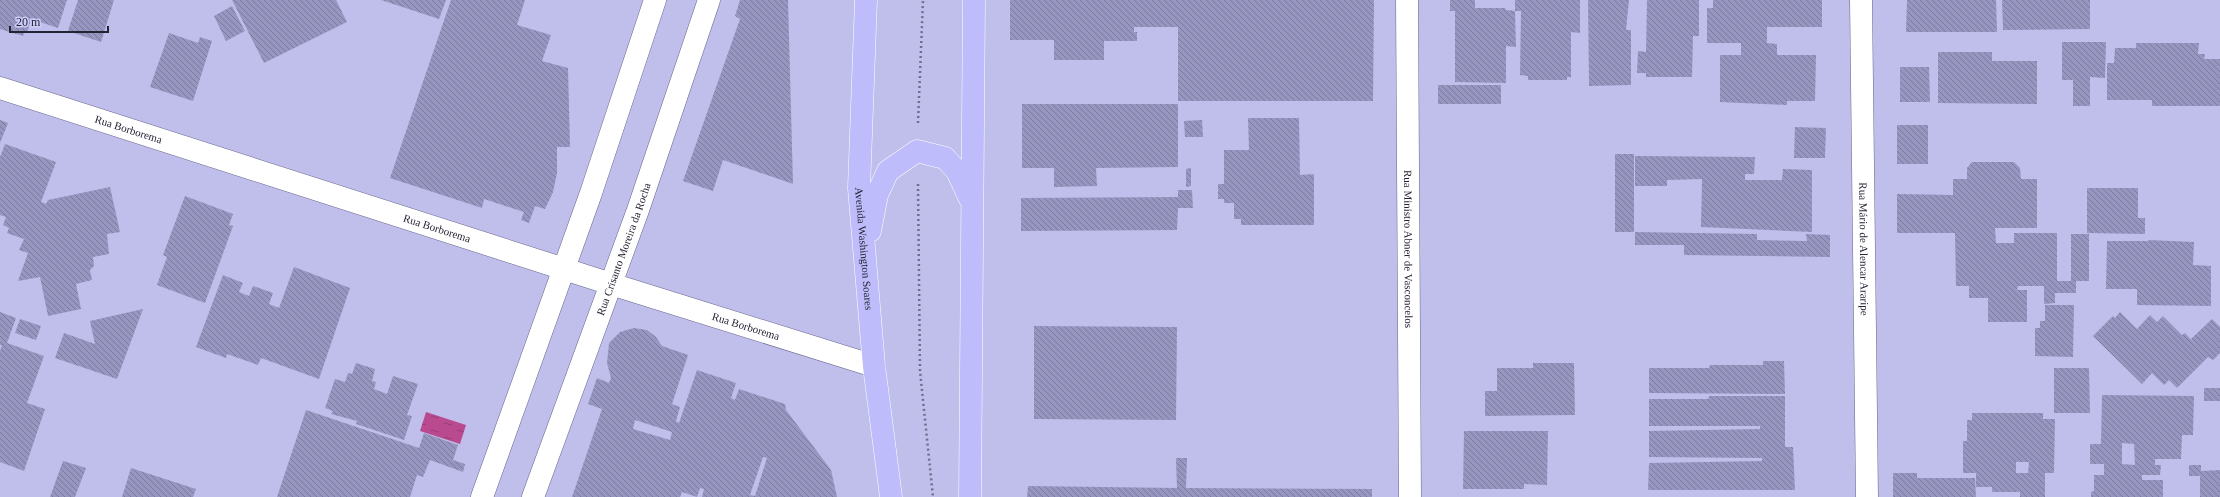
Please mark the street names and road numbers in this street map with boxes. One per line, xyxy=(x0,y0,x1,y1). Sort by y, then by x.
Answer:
street label: Rua Borborema xyxy=(93,113,164,146)
street label: Rua Ministro Abner de Vasconcelos xyxy=(1402,170,1415,328)
street label: Rua Crisanto Moreira da Rocha xyxy=(594,181,653,317)
street label: Rua Mário de Alencar Araripe xyxy=(1857,182,1871,316)
street label: Avenida Washington Soares xyxy=(853,187,875,311)
street label: Rua Borborema xyxy=(402,212,472,245)
street label: Rua Borborema xyxy=(711,310,781,342)

